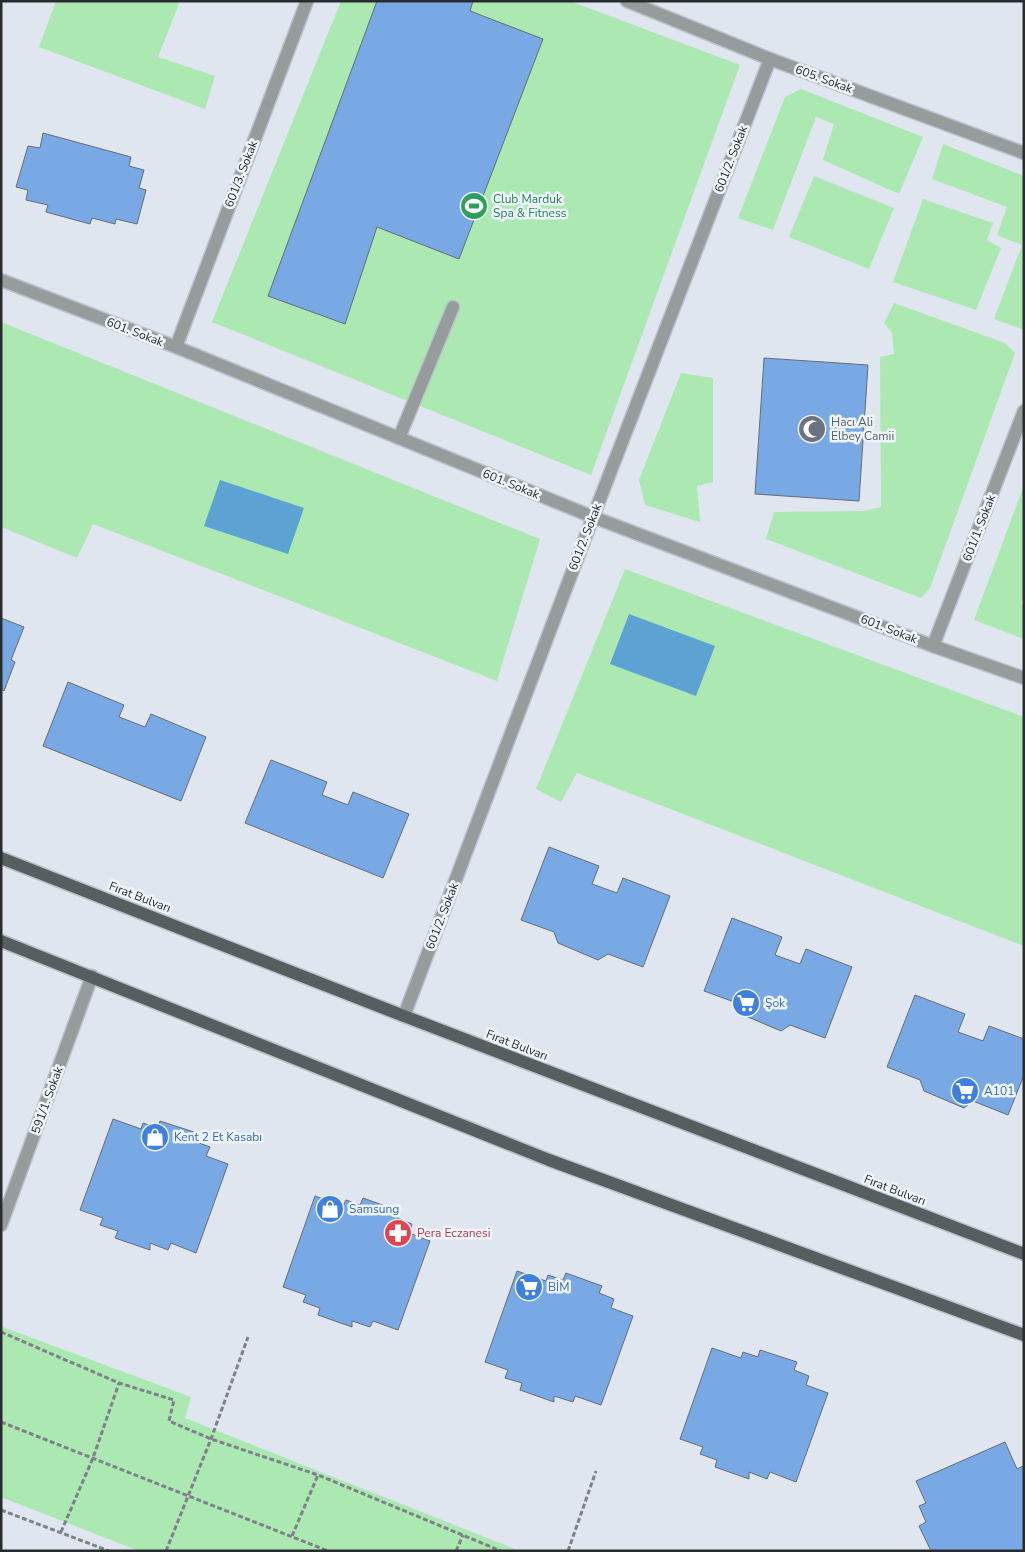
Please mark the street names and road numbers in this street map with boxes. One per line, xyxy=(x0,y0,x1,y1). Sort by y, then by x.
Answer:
street label: 605. Sokak xyxy=(793,61,856,97)
street label: 601/2. Sokak xyxy=(711,122,751,195)
street label: 601/3. Sokak xyxy=(221,137,261,210)
street label: 601. Sokak xyxy=(104,314,167,351)
street label: 601. Sokak xyxy=(480,465,543,503)
street label: 601/1. Sokak xyxy=(959,491,999,564)
street label: 601/2. Sokak xyxy=(565,500,605,573)
street label: 601. Sokak xyxy=(858,611,921,648)
street label: Fırat Bulvarı xyxy=(107,878,173,916)
street label: 601/2. Sokak xyxy=(422,879,462,952)
street label: Fırat Bulvarı xyxy=(484,1026,550,1064)
street label: 591/1. Sokak xyxy=(27,1063,67,1136)
street label: Fırat Bulvarı xyxy=(862,1171,928,1209)

